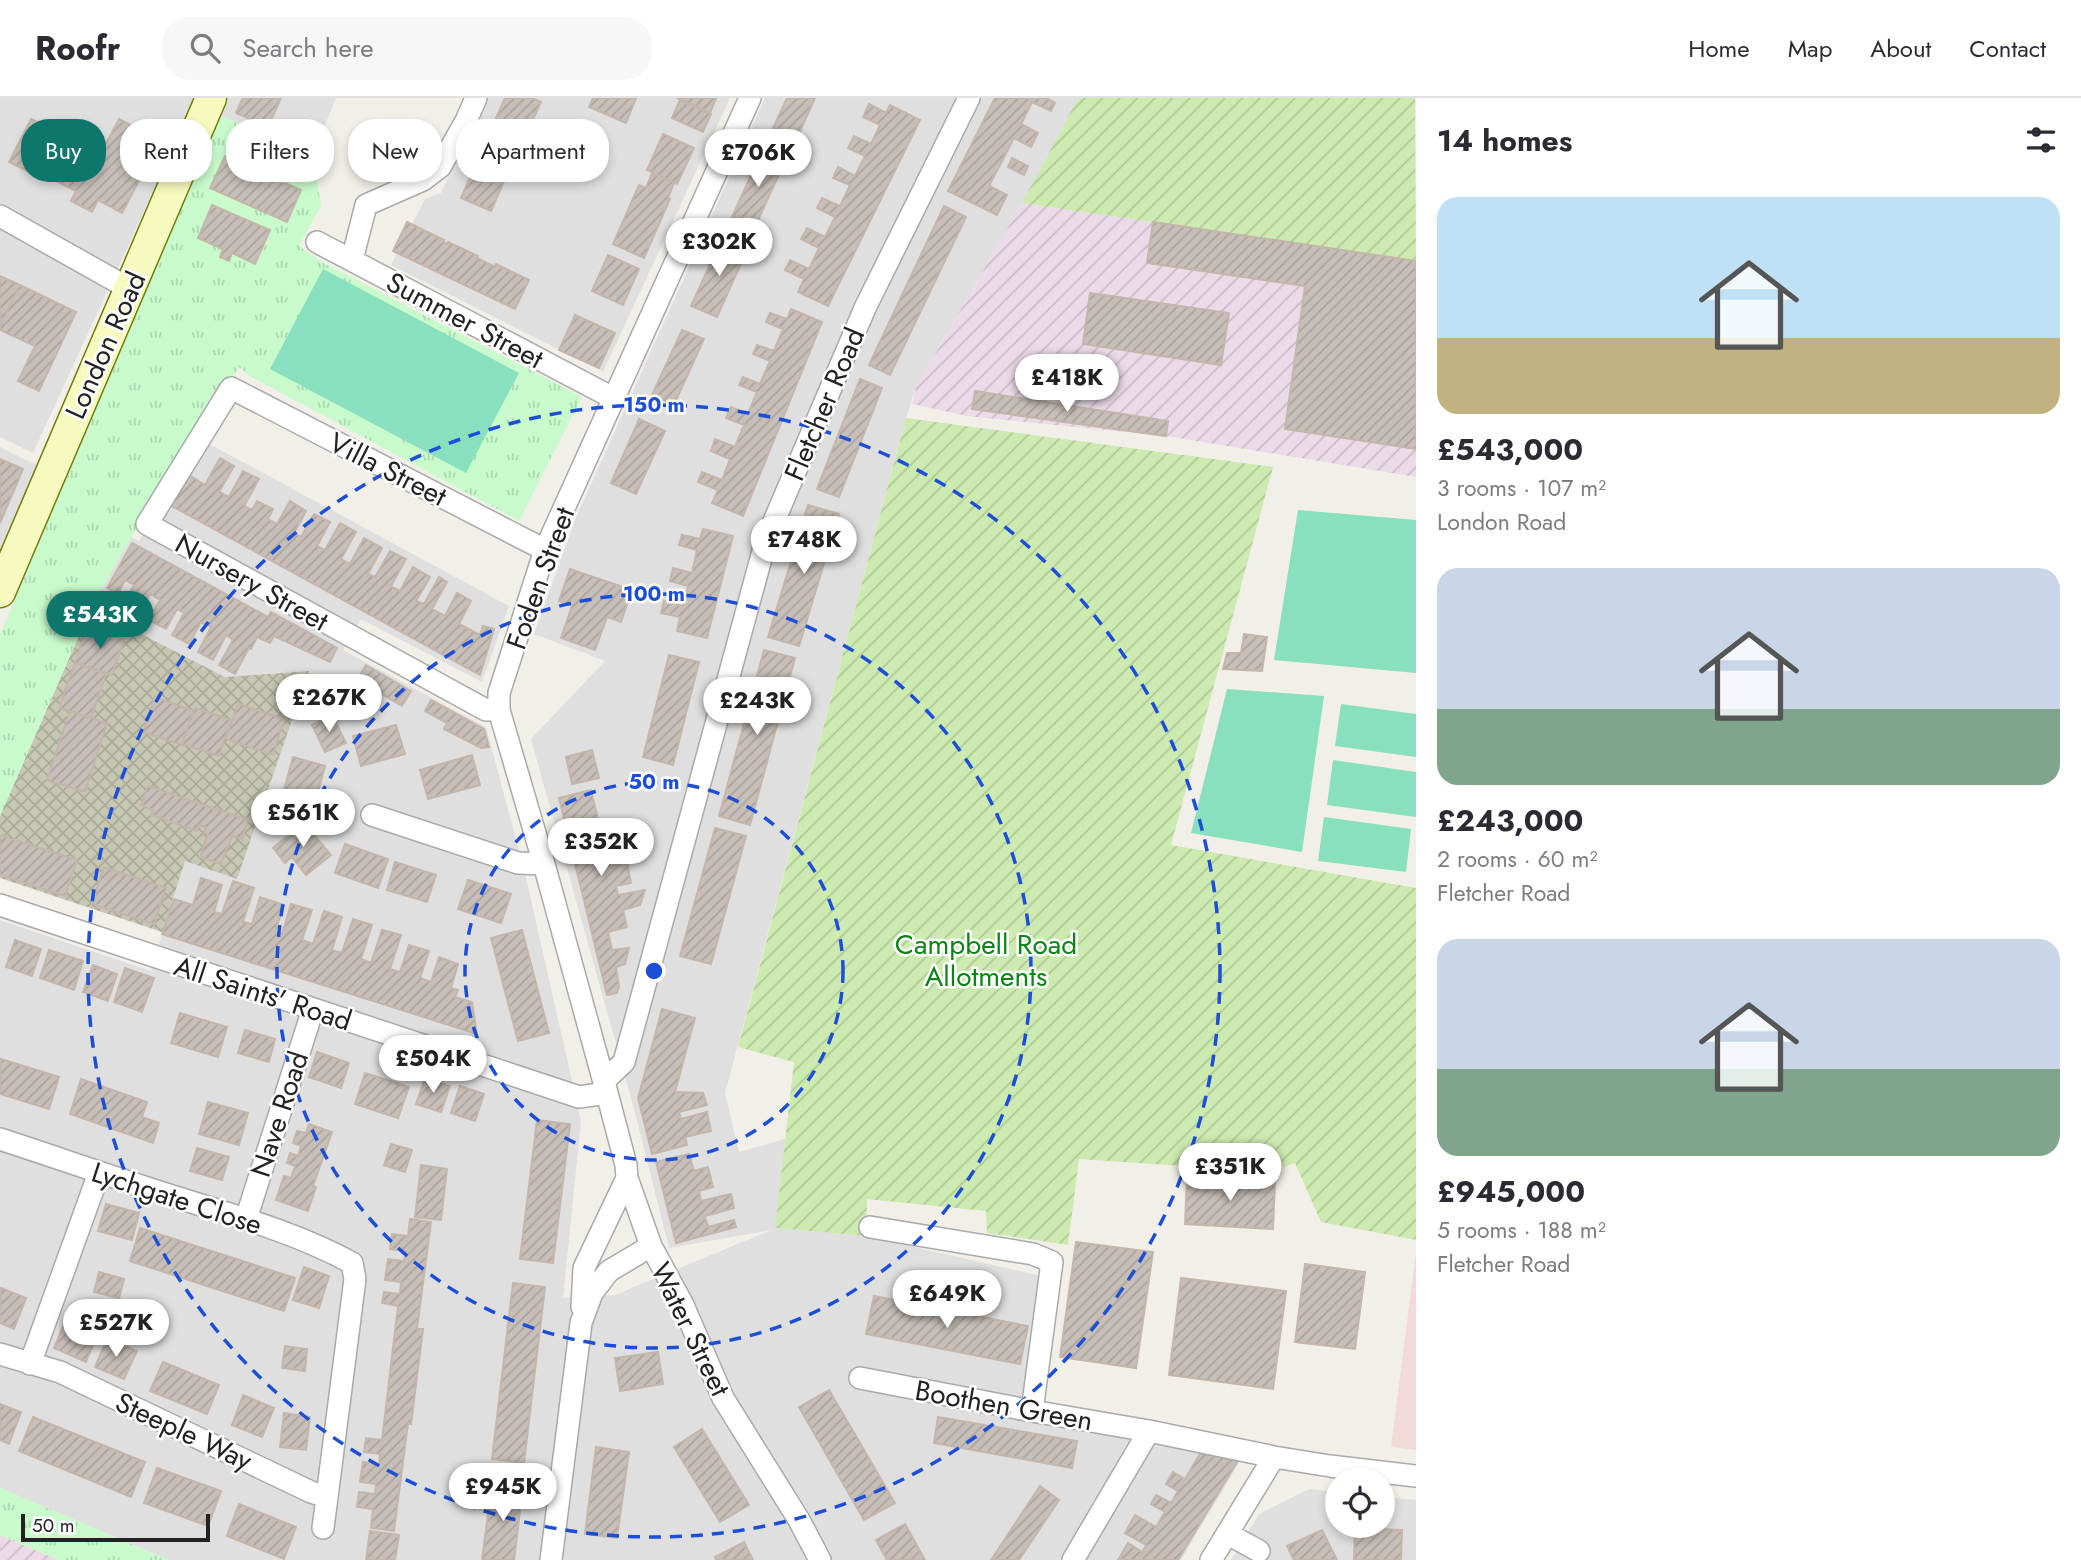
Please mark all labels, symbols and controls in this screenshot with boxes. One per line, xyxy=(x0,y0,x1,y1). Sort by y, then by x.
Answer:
search box xyxy=(162,17,652,80)
text: Roofr xyxy=(35,25,120,72)
icon: search xyxy=(186,29,224,67)
text: Search here xyxy=(242,29,374,67)
text: Home xyxy=(1688,31,1750,66)
text: Map xyxy=(1788,31,1832,66)
text: About xyxy=(1870,31,1931,66)
text: Contact xyxy=(1969,31,2046,66)
chip: Buy xyxy=(21,119,106,182)
chip: Rent xyxy=(120,119,212,182)
chip: Filters xyxy=(226,119,334,182)
chip: New xyxy=(348,119,442,182)
chip: Apartment xyxy=(456,119,609,182)
text: 14 homes xyxy=(1437,119,1572,162)
icon: filters xyxy=(2022,121,2060,159)
pin: £706K xyxy=(709,130,807,189)
text: £706K xyxy=(721,135,795,169)
pin: £302K xyxy=(670,218,768,278)
text: £302K xyxy=(682,224,756,258)
icon: home xyxy=(1686,242,1812,368)
street label: Summer Street xyxy=(379,262,551,379)
street label: London Road xyxy=(55,265,156,425)
street label: Fletcher Road xyxy=(774,321,875,487)
pin: £418K xyxy=(1018,354,1116,414)
text: £418K xyxy=(1031,360,1103,394)
text: 150 m xyxy=(623,390,685,420)
street label: Villa Street xyxy=(322,422,454,517)
text: £543,000 xyxy=(1437,428,1583,471)
text: 3 rooms · 107 m² xyxy=(1437,471,1606,505)
street label: Foden Street xyxy=(496,501,585,655)
text: London Road xyxy=(1437,505,1566,539)
pin: £748K xyxy=(755,517,853,576)
text: £748K xyxy=(767,522,841,556)
street label: Nursery Street xyxy=(168,523,336,642)
text: 100 m xyxy=(623,579,685,609)
pin: £543K xyxy=(51,592,149,651)
text: £543K xyxy=(62,597,138,631)
icon: home xyxy=(1686,613,1812,739)
pin: £267K xyxy=(280,674,378,734)
pin: £243K xyxy=(708,678,806,737)
text: £267K xyxy=(292,680,366,714)
text: £243K xyxy=(719,683,795,717)
text: 50 m xyxy=(629,767,679,797)
pin: £561K xyxy=(254,790,352,849)
text: £561K xyxy=(267,795,339,829)
text: £243,000 xyxy=(1437,799,1583,842)
pin: £352K xyxy=(552,818,650,878)
text: £352K xyxy=(564,824,638,858)
text: 2 rooms · 60 m² xyxy=(1437,842,1597,876)
text: Fletcher Road xyxy=(1437,876,1570,910)
park label: Campbell Road Allotments xyxy=(895,924,1077,997)
street label: All Saints' Road xyxy=(169,945,357,1041)
centre of rings xyxy=(642,959,666,983)
icon: home xyxy=(1686,984,1812,1110)
pin: £504K xyxy=(384,1035,482,1095)
text: £504K xyxy=(395,1041,471,1075)
street label: Nave Road xyxy=(240,1046,319,1182)
pin: £351K xyxy=(1181,1144,1279,1203)
text: £351K xyxy=(1195,1149,1265,1183)
street label: Lychgate Close xyxy=(86,1152,267,1245)
text: £945,000 xyxy=(1437,1170,1585,1213)
text: 5 rooms · 188 m² xyxy=(1437,1213,1606,1247)
text: Fletcher Road xyxy=(1437,1247,1570,1281)
street label: Water Street xyxy=(640,1255,741,1403)
pin: £649K xyxy=(898,1270,996,1330)
text: £649K xyxy=(909,1276,985,1310)
pin: £527K xyxy=(67,1300,165,1359)
text: £527K xyxy=(79,1305,153,1339)
street label: Boothen Green xyxy=(912,1370,1096,1441)
street label: Steeple Way xyxy=(109,1382,260,1481)
pin: £945K xyxy=(454,1464,552,1523)
map controls xyxy=(1325,1468,1395,1538)
button: locate xyxy=(1325,1468,1395,1538)
text: £945K xyxy=(465,1469,541,1503)
scale bar xyxy=(21,1511,210,1543)
text: 50 m xyxy=(32,1512,75,1539)

